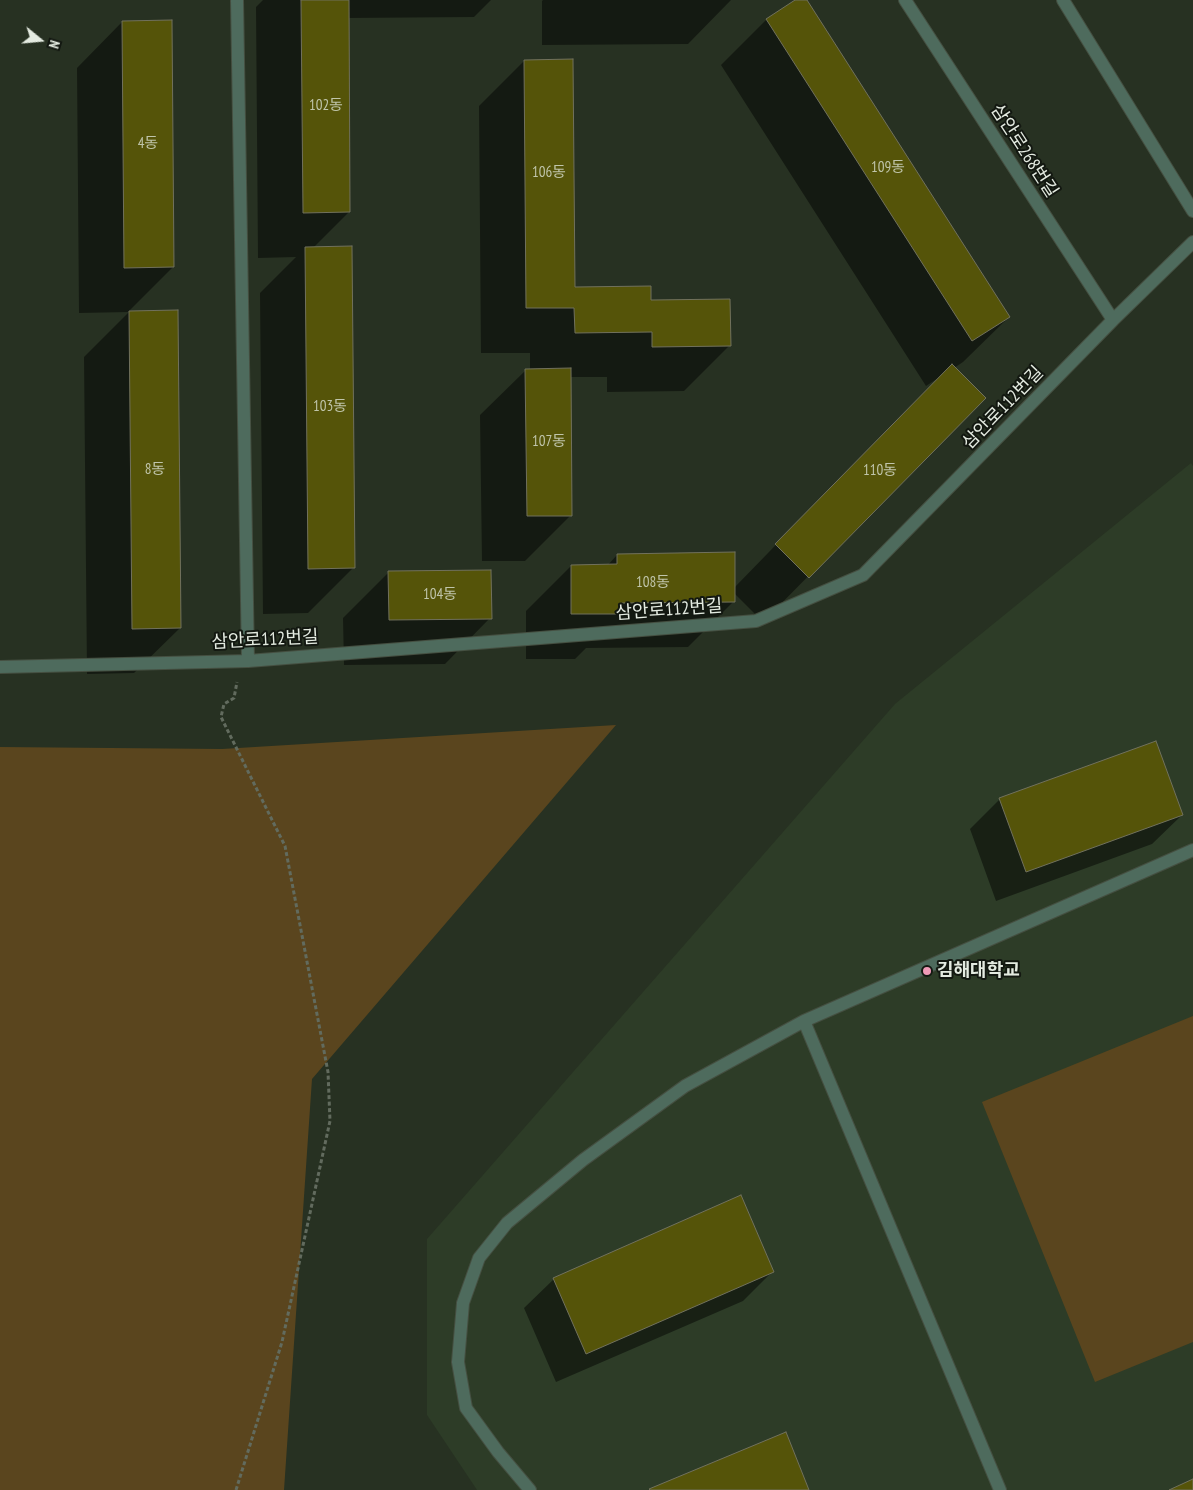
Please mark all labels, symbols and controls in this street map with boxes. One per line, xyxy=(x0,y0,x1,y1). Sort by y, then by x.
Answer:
north arrow xyxy=(15,15,65,65)
text: N xyxy=(45,38,64,51)
house number: 102동 xyxy=(309,97,343,115)
street label: 삼안로268번길 xyxy=(986,100,1062,202)
house number: 4동 xyxy=(138,135,158,153)
house number: 109동 xyxy=(871,159,905,177)
house number: 106동 xyxy=(532,164,566,182)
street label: 삼안로112번길 xyxy=(958,362,1048,454)
house number: 103동 xyxy=(313,398,347,416)
house number: 107동 xyxy=(532,433,566,451)
house number: 8동 xyxy=(145,461,165,479)
house number: 110동 xyxy=(863,462,897,480)
house number: 108동 xyxy=(636,574,670,592)
house number: 104동 xyxy=(423,586,457,604)
street label: 삼안로112번길 xyxy=(615,595,723,625)
street label: 삼안로112번길 xyxy=(211,626,319,654)
place label: 김해대학교 xyxy=(937,960,1020,982)
marker: 김해대학교 xyxy=(921,965,933,977)

